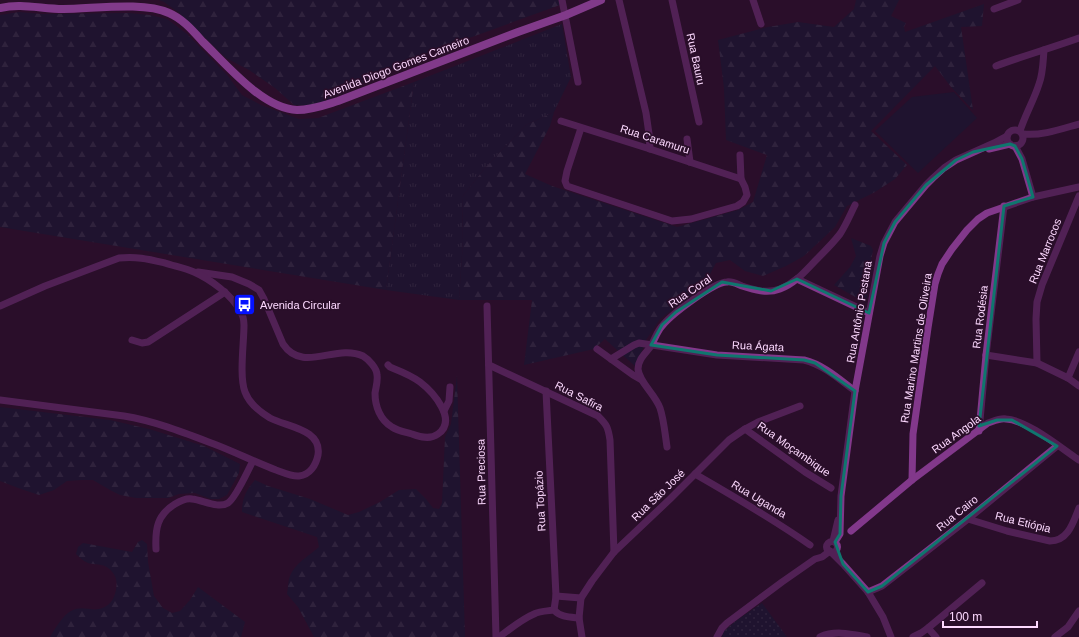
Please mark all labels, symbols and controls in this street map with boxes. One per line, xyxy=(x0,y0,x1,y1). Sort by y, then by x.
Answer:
street label: Rua Bauru xyxy=(685,32,707,86)
street label: Avenida Diogo Gomes Carneiro xyxy=(321,34,471,100)
street label: Rua Caramuru xyxy=(619,122,691,156)
street label: Rua Marrocos xyxy=(1026,216,1064,285)
street label: Rua Antônio Pestana xyxy=(844,259,874,364)
street label: Rua Marino Martins de Oliveira xyxy=(898,271,934,424)
street label: Rua Coral xyxy=(666,272,714,310)
street label: Rua Rodésia xyxy=(970,284,990,349)
bus stop icon: Avenida Circular xyxy=(231,292,257,318)
place label: Avenida Circular xyxy=(260,299,341,311)
street label: Rua Ágata xyxy=(732,339,785,353)
street label: Rua Safira xyxy=(553,379,606,414)
street label: Rua Angola xyxy=(929,412,983,456)
street label: Rua Moçambique xyxy=(755,419,833,479)
street label: Rua Preciosa xyxy=(474,438,488,505)
street label: Rua São José xyxy=(629,467,687,523)
street label: Rua Topázio xyxy=(532,470,548,532)
street label: Rua Uganda xyxy=(729,478,789,521)
street label: Rua Cairo xyxy=(934,493,980,533)
street label: Rua Etiópia xyxy=(994,509,1053,535)
scale bar xyxy=(943,603,1037,629)
text: 100 m xyxy=(949,610,982,624)

